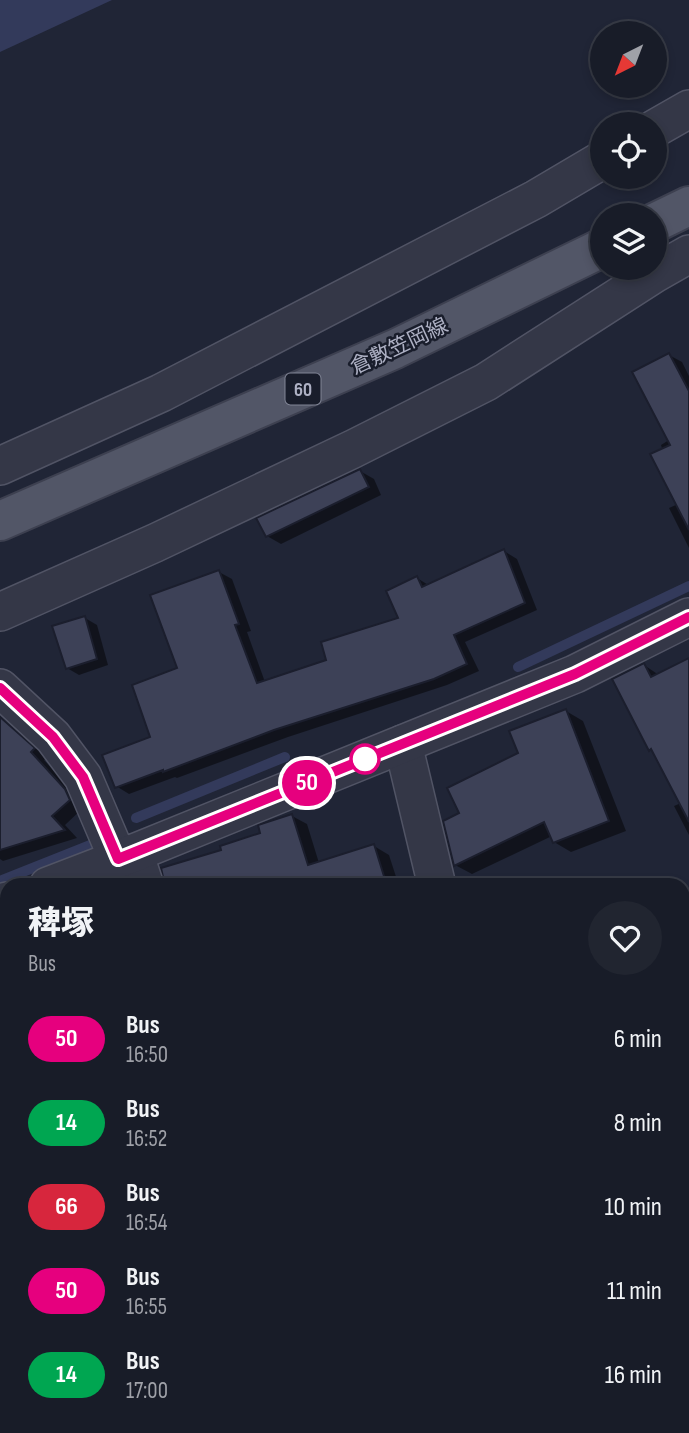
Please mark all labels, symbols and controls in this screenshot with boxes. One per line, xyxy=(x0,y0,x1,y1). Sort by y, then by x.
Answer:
north arrow xyxy=(590,21,667,98)
map controls xyxy=(590,21,667,280)
button: locate xyxy=(590,112,667,189)
button: layers xyxy=(590,203,667,280)
street label: 倉敷笠岡線 xyxy=(346,313,452,380)
road number: 60 xyxy=(286,374,320,404)
unlabelled marker xyxy=(350,744,380,774)
line badge: 50 xyxy=(276,760,338,806)
text: 50 xyxy=(296,768,318,797)
button: heart xyxy=(588,901,662,975)
text: 稗塚 xyxy=(28,904,94,944)
text: Bus xyxy=(28,950,56,978)
text: Bus xyxy=(126,1010,160,1041)
text: 50 xyxy=(56,1024,77,1053)
text: 6 min xyxy=(614,1024,662,1055)
text: 16:50 xyxy=(126,1041,168,1069)
text: Bus xyxy=(126,1094,160,1125)
text: 14 xyxy=(56,1108,77,1137)
text: 8 min xyxy=(614,1108,662,1139)
text: 16:52 xyxy=(126,1125,167,1153)
text: Bus xyxy=(126,1178,160,1209)
text: 66 xyxy=(55,1192,78,1221)
text: 10 min xyxy=(605,1192,662,1223)
text: 16:54 xyxy=(126,1209,167,1237)
text: Bus xyxy=(126,1262,160,1293)
text: 50 xyxy=(56,1276,77,1305)
text: 11 min xyxy=(607,1276,662,1307)
text: 16:55 xyxy=(126,1293,167,1321)
text: Bus xyxy=(126,1346,160,1377)
text: 14 xyxy=(56,1360,77,1389)
text: 16 min xyxy=(605,1360,662,1391)
text: 17:00 xyxy=(126,1377,168,1405)

